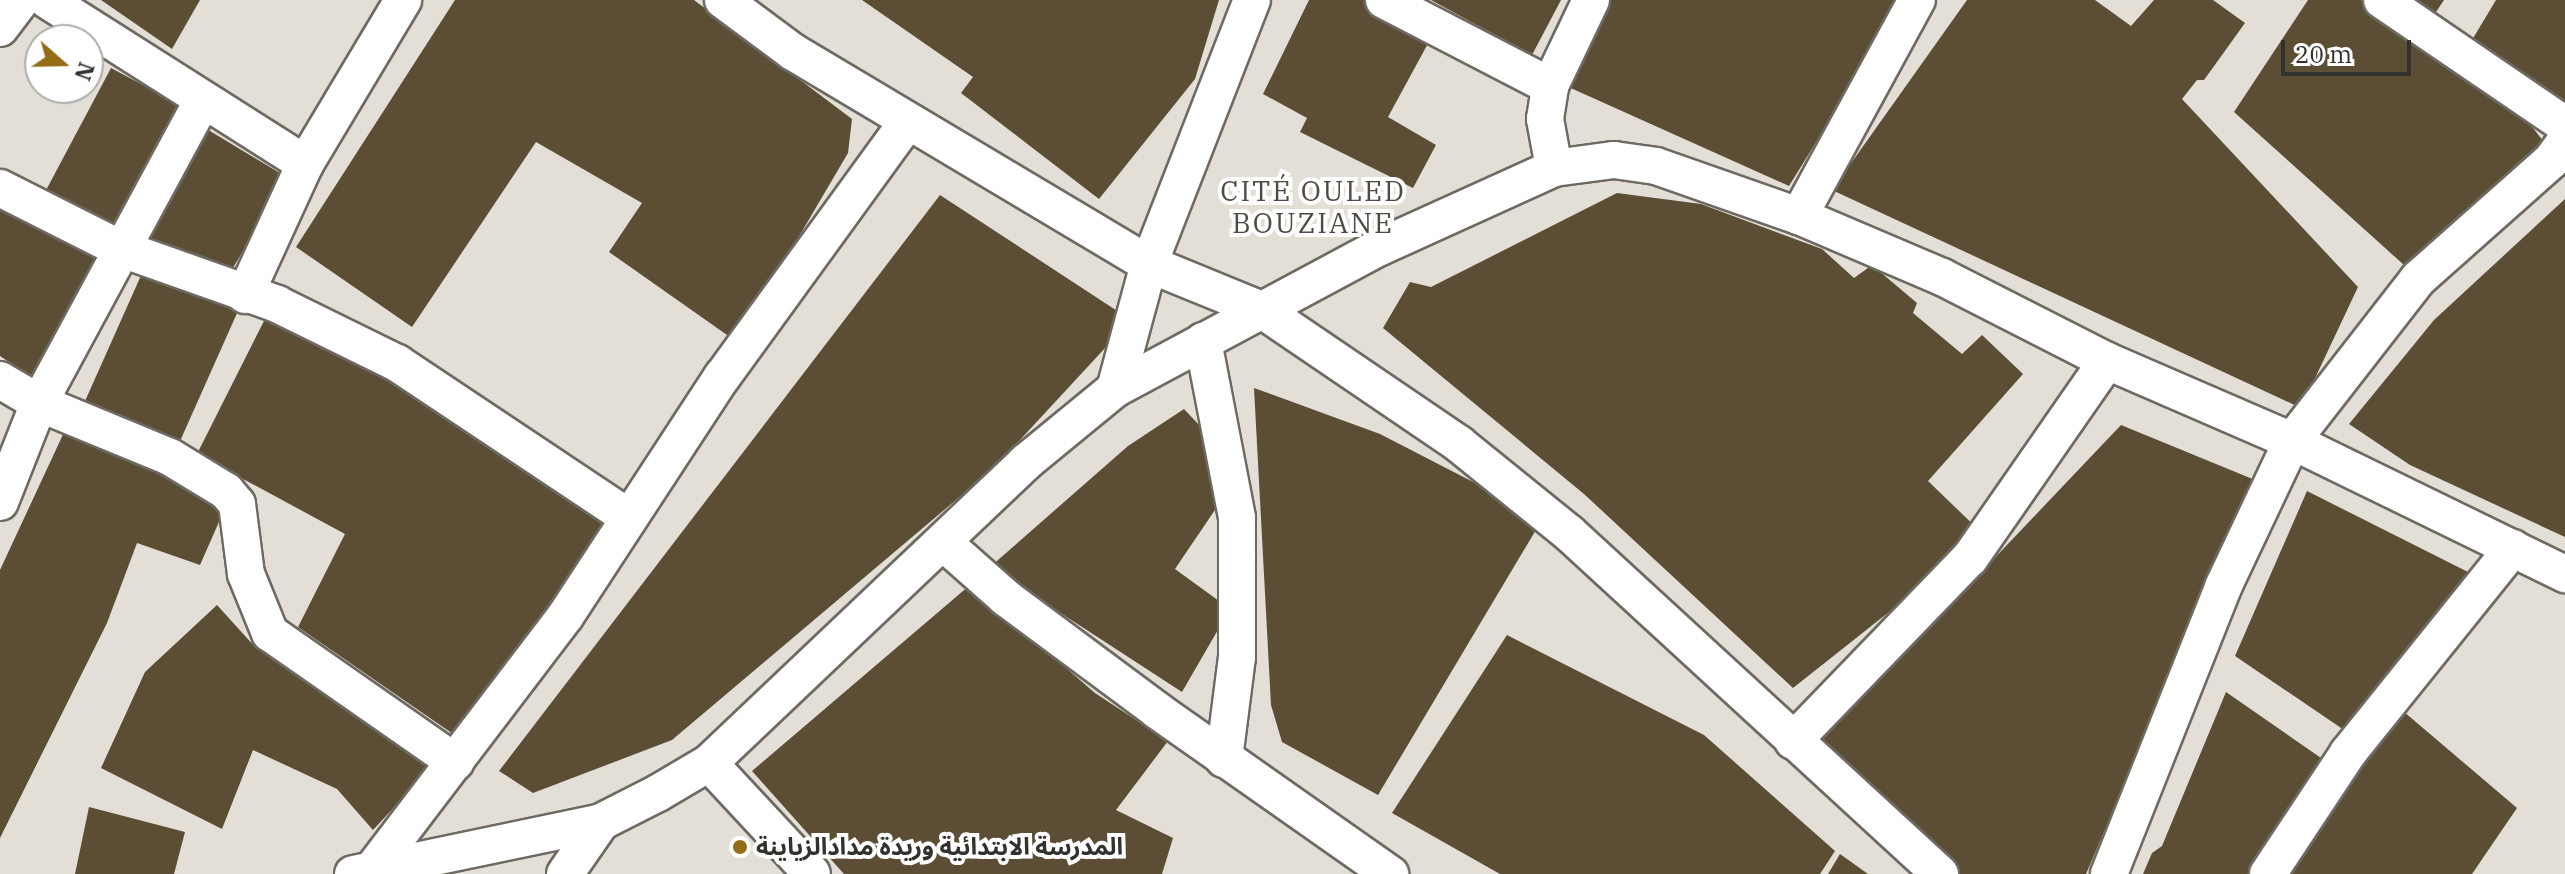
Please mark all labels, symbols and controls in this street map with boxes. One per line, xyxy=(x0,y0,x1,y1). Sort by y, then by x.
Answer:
north arrow xyxy=(24,24,104,104)
scale bar xyxy=(2285,24,2415,74)
text: 20 m xyxy=(2295,38,2352,70)
text: N xyxy=(69,59,102,85)
district label: CITÉ OULED BOUZIANE xyxy=(1220,174,1406,240)
place label: المدرسة الابتدائية وريدة مدادالزياينة xyxy=(756,833,1123,861)
marker: المدرسة الابتدائية وريدة مدادالزياينة xyxy=(731,838,749,856)

